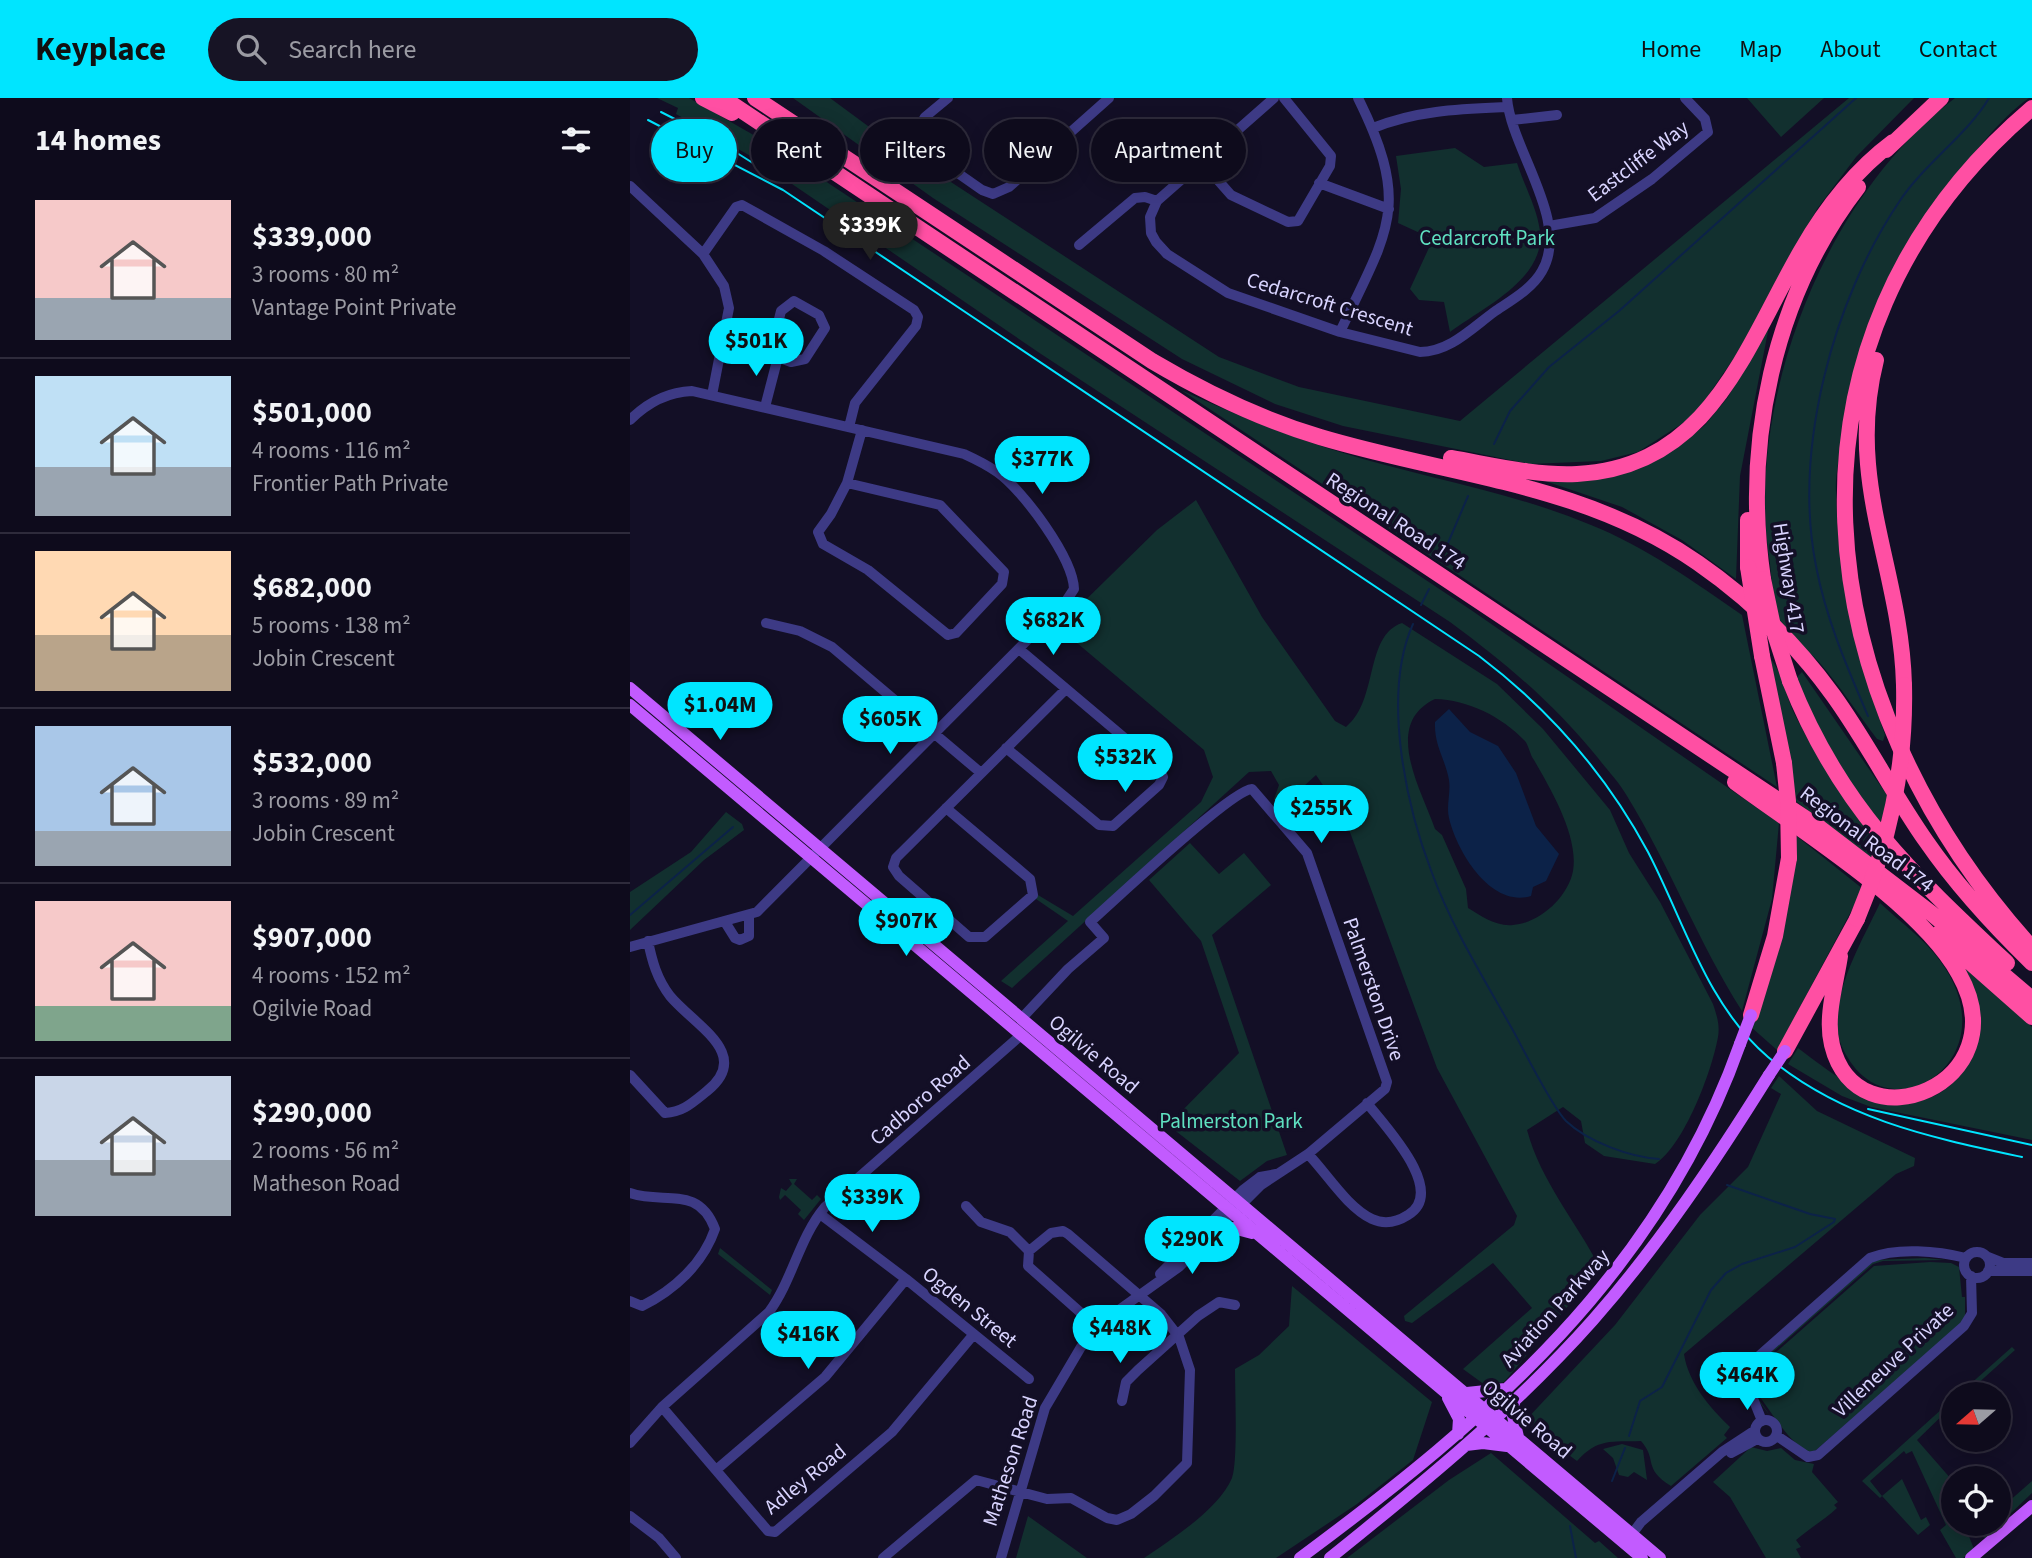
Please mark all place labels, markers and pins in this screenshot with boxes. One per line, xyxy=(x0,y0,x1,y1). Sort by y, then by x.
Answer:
pin: $339K xyxy=(821,202,919,262)
pin: $501K xyxy=(707,318,805,378)
pin: $377K xyxy=(993,436,1091,496)
pin: $682K xyxy=(1004,598,1102,657)
pin: $1.04M xyxy=(663,682,777,742)
pin: $605K xyxy=(841,696,939,756)
pin: $532K xyxy=(1076,734,1174,794)
pin: $255K xyxy=(1272,786,1370,845)
pin: $907K xyxy=(857,898,955,958)
pin: $339K xyxy=(823,1174,921,1234)
pin: $290K xyxy=(1143,1216,1241,1276)
pin: $448K xyxy=(1071,1306,1169,1365)
pin: $416K xyxy=(759,1312,857,1371)
pin: $464K xyxy=(1698,1352,1796,1412)

